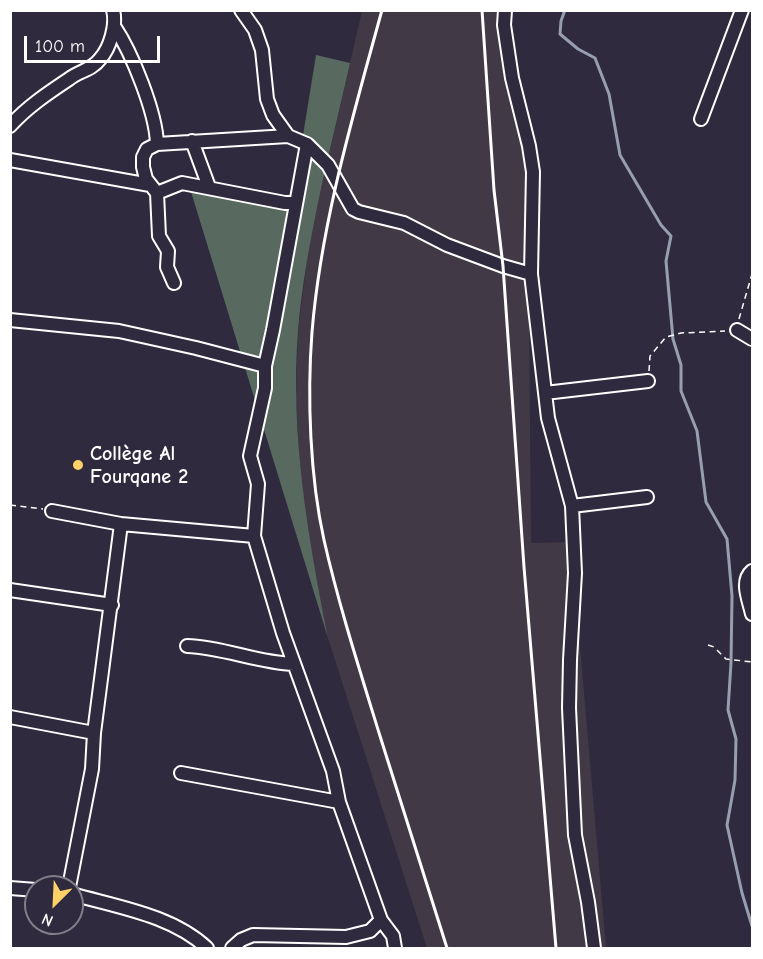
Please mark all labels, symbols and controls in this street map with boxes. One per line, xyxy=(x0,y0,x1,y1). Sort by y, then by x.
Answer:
scale bar xyxy=(27,24,164,62)
text: 100 m xyxy=(35,36,85,57)
place label: Collège Al Fourqane 2 xyxy=(90,442,188,489)
marker: Collège Al Fourqane 2 xyxy=(71,458,85,472)
north arrow xyxy=(24,875,84,935)
text: N xyxy=(39,909,56,930)

